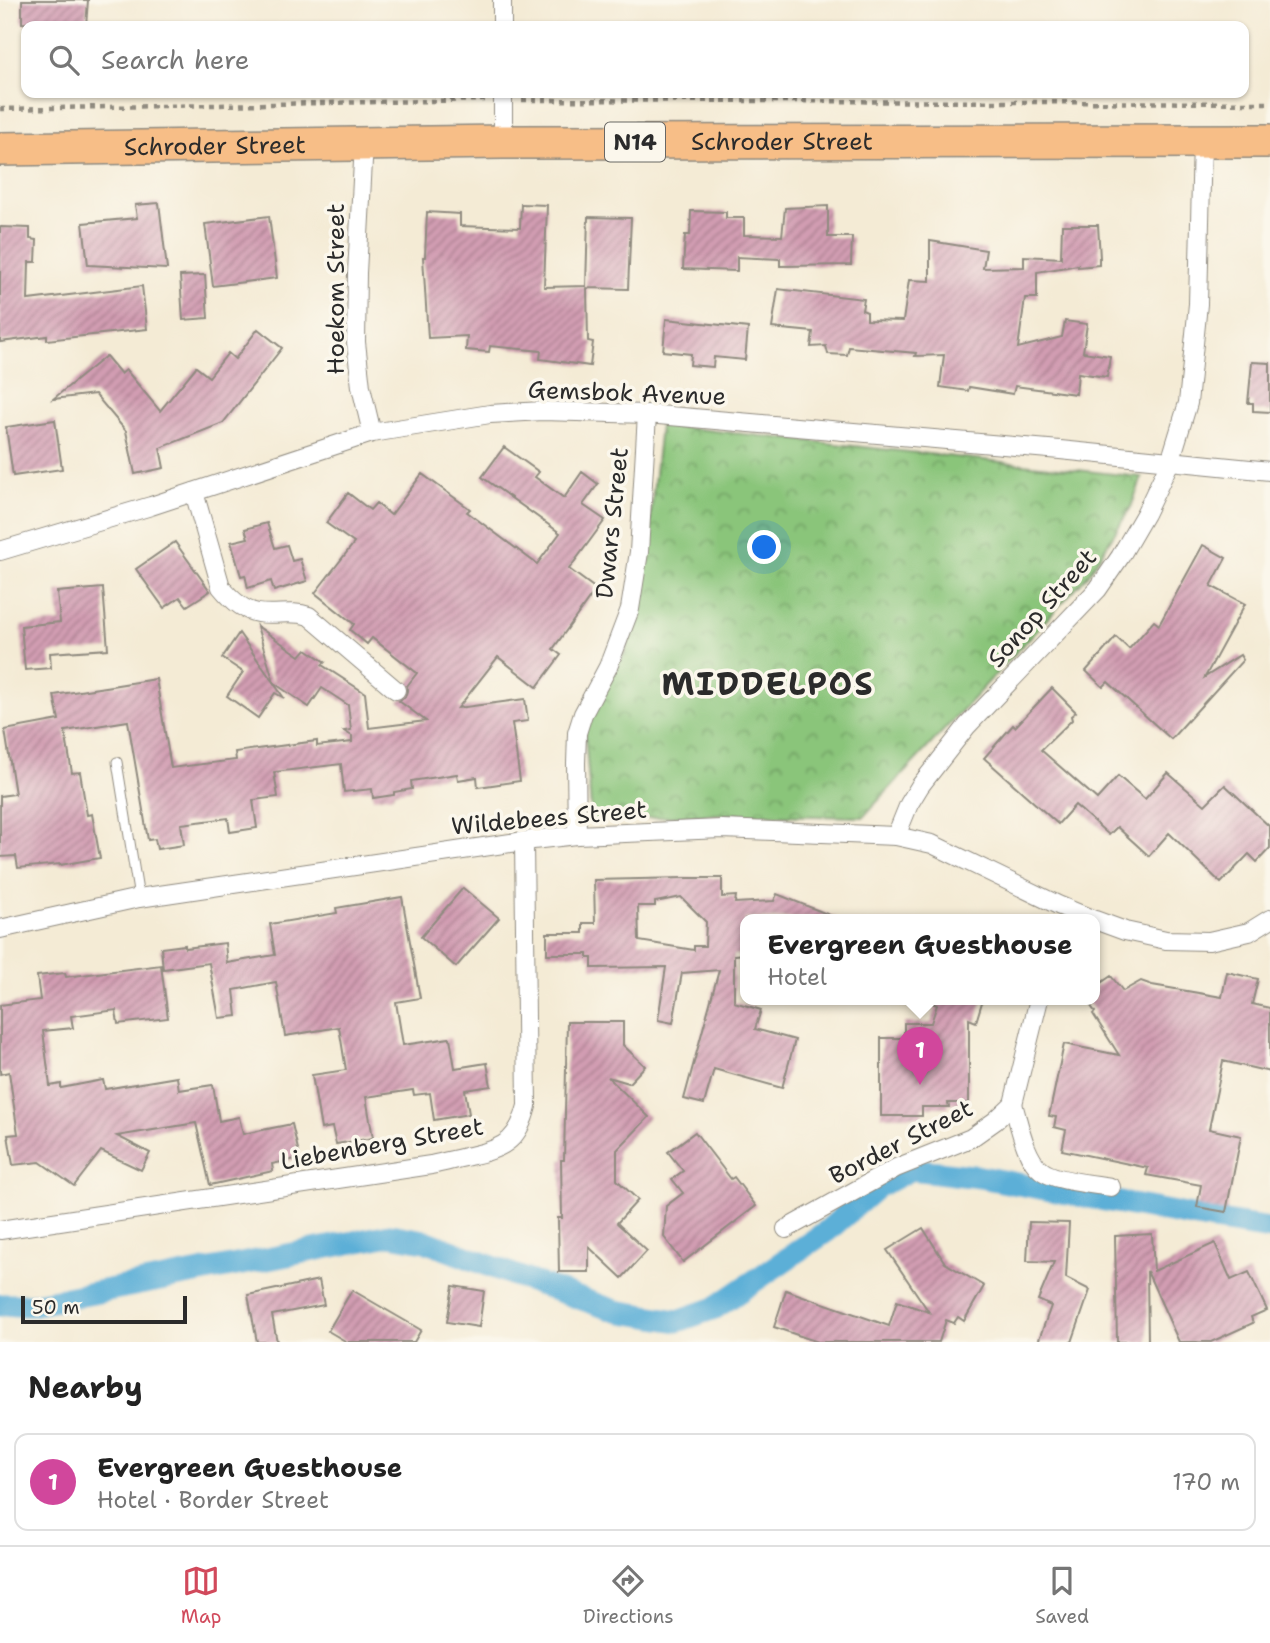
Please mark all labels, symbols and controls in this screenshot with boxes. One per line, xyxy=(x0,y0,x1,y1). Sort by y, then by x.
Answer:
search box xyxy=(21,21,1249,98)
icon: search xyxy=(45,41,83,79)
text: Search here xyxy=(101,42,250,77)
road number: N14 xyxy=(605,122,665,162)
street label: Schroder Street xyxy=(691,126,873,158)
street label: Schroder Street xyxy=(124,129,306,163)
street label: Hoekom Street xyxy=(320,203,352,375)
street label: Gemsbok Avenue xyxy=(527,374,727,412)
street label: Dwars Street xyxy=(588,446,636,600)
your location xyxy=(747,530,781,564)
street label: Sonop Street xyxy=(980,542,1104,674)
district label: MIDDELPOS xyxy=(661,662,875,705)
street label: Wildebees Street xyxy=(450,794,648,842)
popup xyxy=(740,914,1100,1005)
text: Evergreen Guesthouse xyxy=(767,927,1073,962)
text: Hotel xyxy=(767,962,827,992)
pin: 1 xyxy=(897,1027,943,1085)
street label: Border Street xyxy=(824,1092,978,1192)
street label: Liebenberg Street xyxy=(278,1110,486,1178)
scale bar xyxy=(21,1293,187,1325)
text: 50 m xyxy=(32,1295,80,1320)
text: Nearby xyxy=(28,1367,143,1408)
text: Evergreen Guesthouse xyxy=(97,1450,402,1485)
text: 1 xyxy=(48,1467,58,1497)
text: 170 m xyxy=(1172,1467,1240,1497)
text: Hotel · Border Street xyxy=(97,1485,329,1515)
tab: Map xyxy=(181,1562,221,1629)
tab: Directions xyxy=(583,1562,674,1629)
tab: Saved xyxy=(1035,1562,1089,1629)

